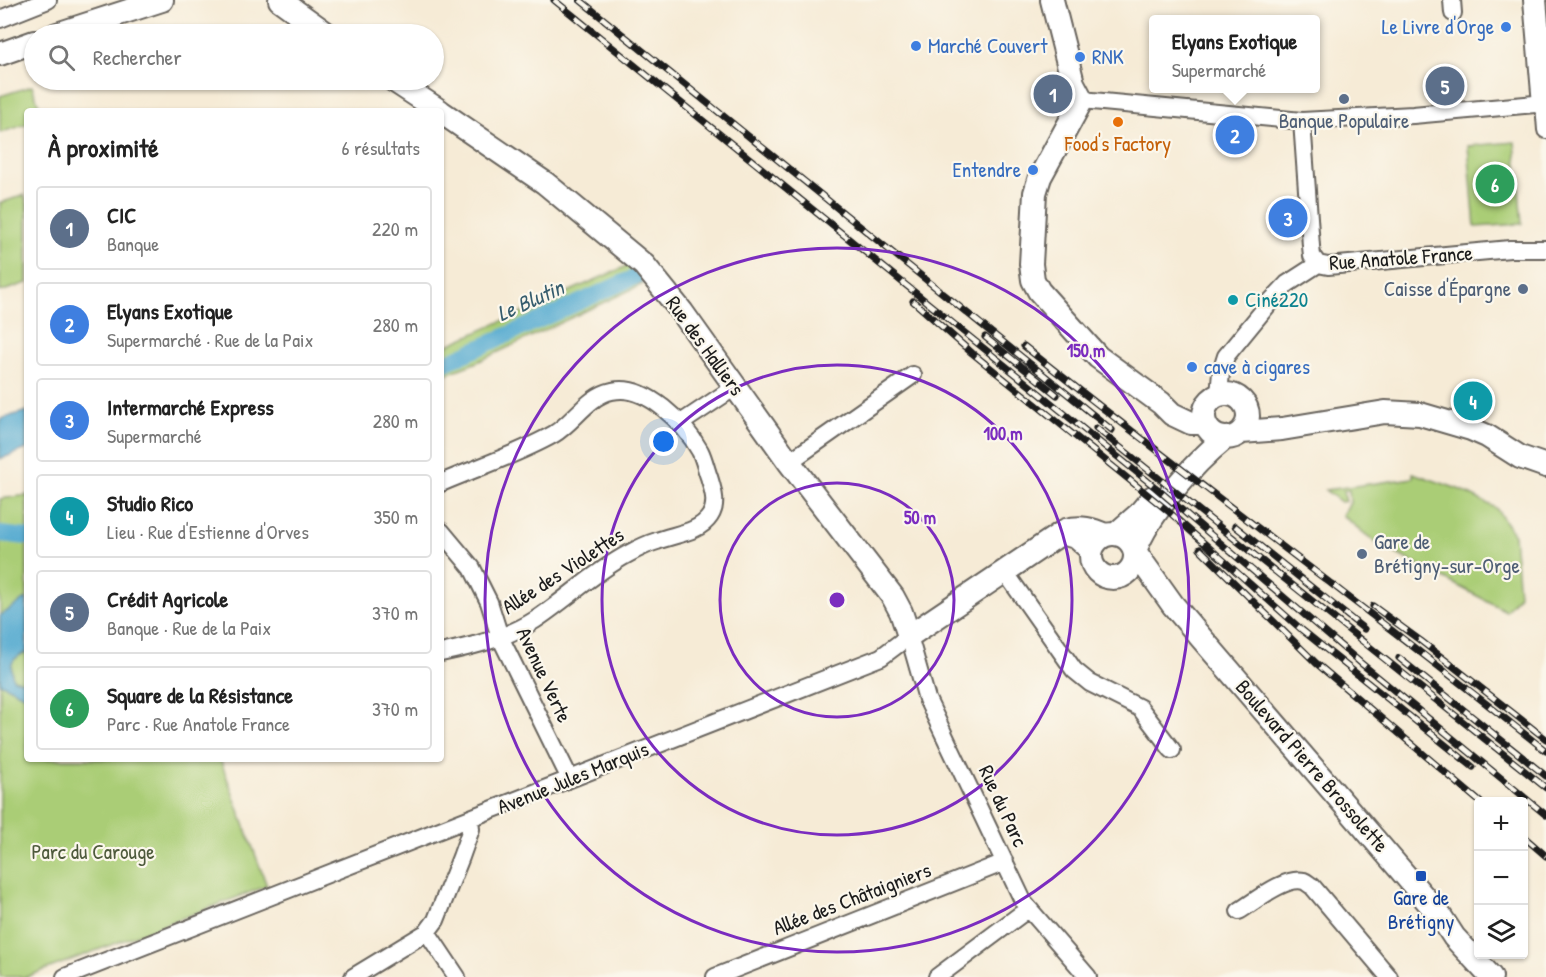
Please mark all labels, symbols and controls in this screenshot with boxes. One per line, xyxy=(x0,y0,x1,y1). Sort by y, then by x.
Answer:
place label: Le Livre d'Orge xyxy=(1382,12,1494,41)
popup xyxy=(1149,15,1320,93)
marker: Le Livre d'Orge xyxy=(1499,20,1513,34)
search box xyxy=(24,24,444,90)
text: Elyans Exotique xyxy=(1172,26,1297,56)
place label: Marché Couvert xyxy=(928,31,1048,60)
marker: Marché Couvert xyxy=(909,39,923,53)
icon: search xyxy=(45,41,78,74)
text: Rechercher xyxy=(93,42,182,72)
place label: RNK xyxy=(1092,42,1124,71)
marker: RNK xyxy=(1073,50,1087,64)
text: Supermarché xyxy=(1172,56,1266,83)
pin: 5 xyxy=(1426,64,1464,109)
pin: 1 xyxy=(1034,72,1072,116)
marker: Banque Populaire xyxy=(1337,92,1351,106)
place label: Banque Populaire xyxy=(1279,106,1409,135)
pin: 2 xyxy=(1216,112,1254,158)
marker: Food's Factory xyxy=(1111,115,1125,129)
place label: Food's Factory xyxy=(1064,129,1171,158)
text: À proximité xyxy=(48,130,159,165)
text: 6 résultats xyxy=(341,134,420,161)
place label: Entendre xyxy=(953,155,1021,184)
pin: 6 xyxy=(1476,162,1514,207)
marker: Entendre xyxy=(1026,163,1040,177)
pin: 3 xyxy=(1268,196,1308,240)
text: CIC xyxy=(107,200,136,230)
text: 1 xyxy=(66,215,73,242)
text: 220 m xyxy=(372,215,418,242)
text: Banque xyxy=(107,230,159,257)
street label: Rue Anatole France xyxy=(1328,238,1474,277)
water label: Le Blutin xyxy=(492,271,570,328)
place label: Caisse d'Épargne xyxy=(1384,274,1511,303)
marker: Caisse d'Épargne xyxy=(1516,282,1530,296)
place label: Ciné220 xyxy=(1245,285,1308,314)
street label: Rue des Halliers xyxy=(659,290,752,402)
marker: Ciné220 xyxy=(1226,293,1240,307)
text: Elyans Exotique xyxy=(107,296,233,326)
text: 2 xyxy=(65,311,74,338)
text: 280 m xyxy=(373,311,418,338)
text: Supermarché · Rue de la Paix xyxy=(107,326,314,353)
text: 150 m xyxy=(1067,338,1105,363)
place label: cave à cigares xyxy=(1204,352,1310,381)
marker: cave à cigares xyxy=(1185,360,1199,374)
pin: 4 xyxy=(1454,378,1492,424)
text: Intermarché Express xyxy=(107,392,274,422)
text: 3 xyxy=(65,407,74,434)
text: 280 m xyxy=(373,407,418,434)
text: 100 m xyxy=(983,421,1023,446)
text: Supermarché xyxy=(107,422,202,449)
your location xyxy=(649,427,678,456)
text: Studio Rico xyxy=(107,488,193,518)
text: 4 xyxy=(66,503,73,530)
text: 350 m xyxy=(373,503,418,530)
text: 50 m xyxy=(904,505,936,530)
text: Lieu · Rue d'Estienne d'Orves xyxy=(107,518,309,545)
street label: Allée des Violettes xyxy=(496,520,629,621)
place label: Gare de Brétigny-sur-Orge xyxy=(1374,527,1520,580)
marker: Gare de Brétigny-sur-Orge xyxy=(1355,547,1369,561)
text: Crédit Agricole xyxy=(107,584,228,614)
centre of rings xyxy=(827,590,847,610)
text: 5 xyxy=(65,599,74,626)
text: 370 m xyxy=(372,599,418,626)
text: Banque · Rue de la Paix xyxy=(107,614,271,641)
street label: Avenue Verte xyxy=(510,622,579,727)
street label: Boulevard Pierre Brossolette xyxy=(1229,673,1396,858)
text: Square de la Résistance xyxy=(107,680,293,710)
text: 6 xyxy=(66,695,73,722)
text: 370 m xyxy=(372,695,418,722)
text: Parc · Rue Anatole France xyxy=(107,710,290,737)
street label: Avenue Jules Marquis xyxy=(493,734,653,821)
street label: Rue du Parc xyxy=(972,760,1035,852)
map controls xyxy=(1474,797,1528,959)
button: + xyxy=(1474,797,1528,851)
park label: Parc du Carouge xyxy=(31,837,155,866)
button: − xyxy=(1474,851,1528,905)
street label: Allée des Châtaigniers xyxy=(769,855,935,942)
marker: Gare de Brétigny xyxy=(1414,869,1428,883)
place label: Gare de Brétigny xyxy=(1388,883,1454,936)
button: layers xyxy=(1474,905,1528,959)

